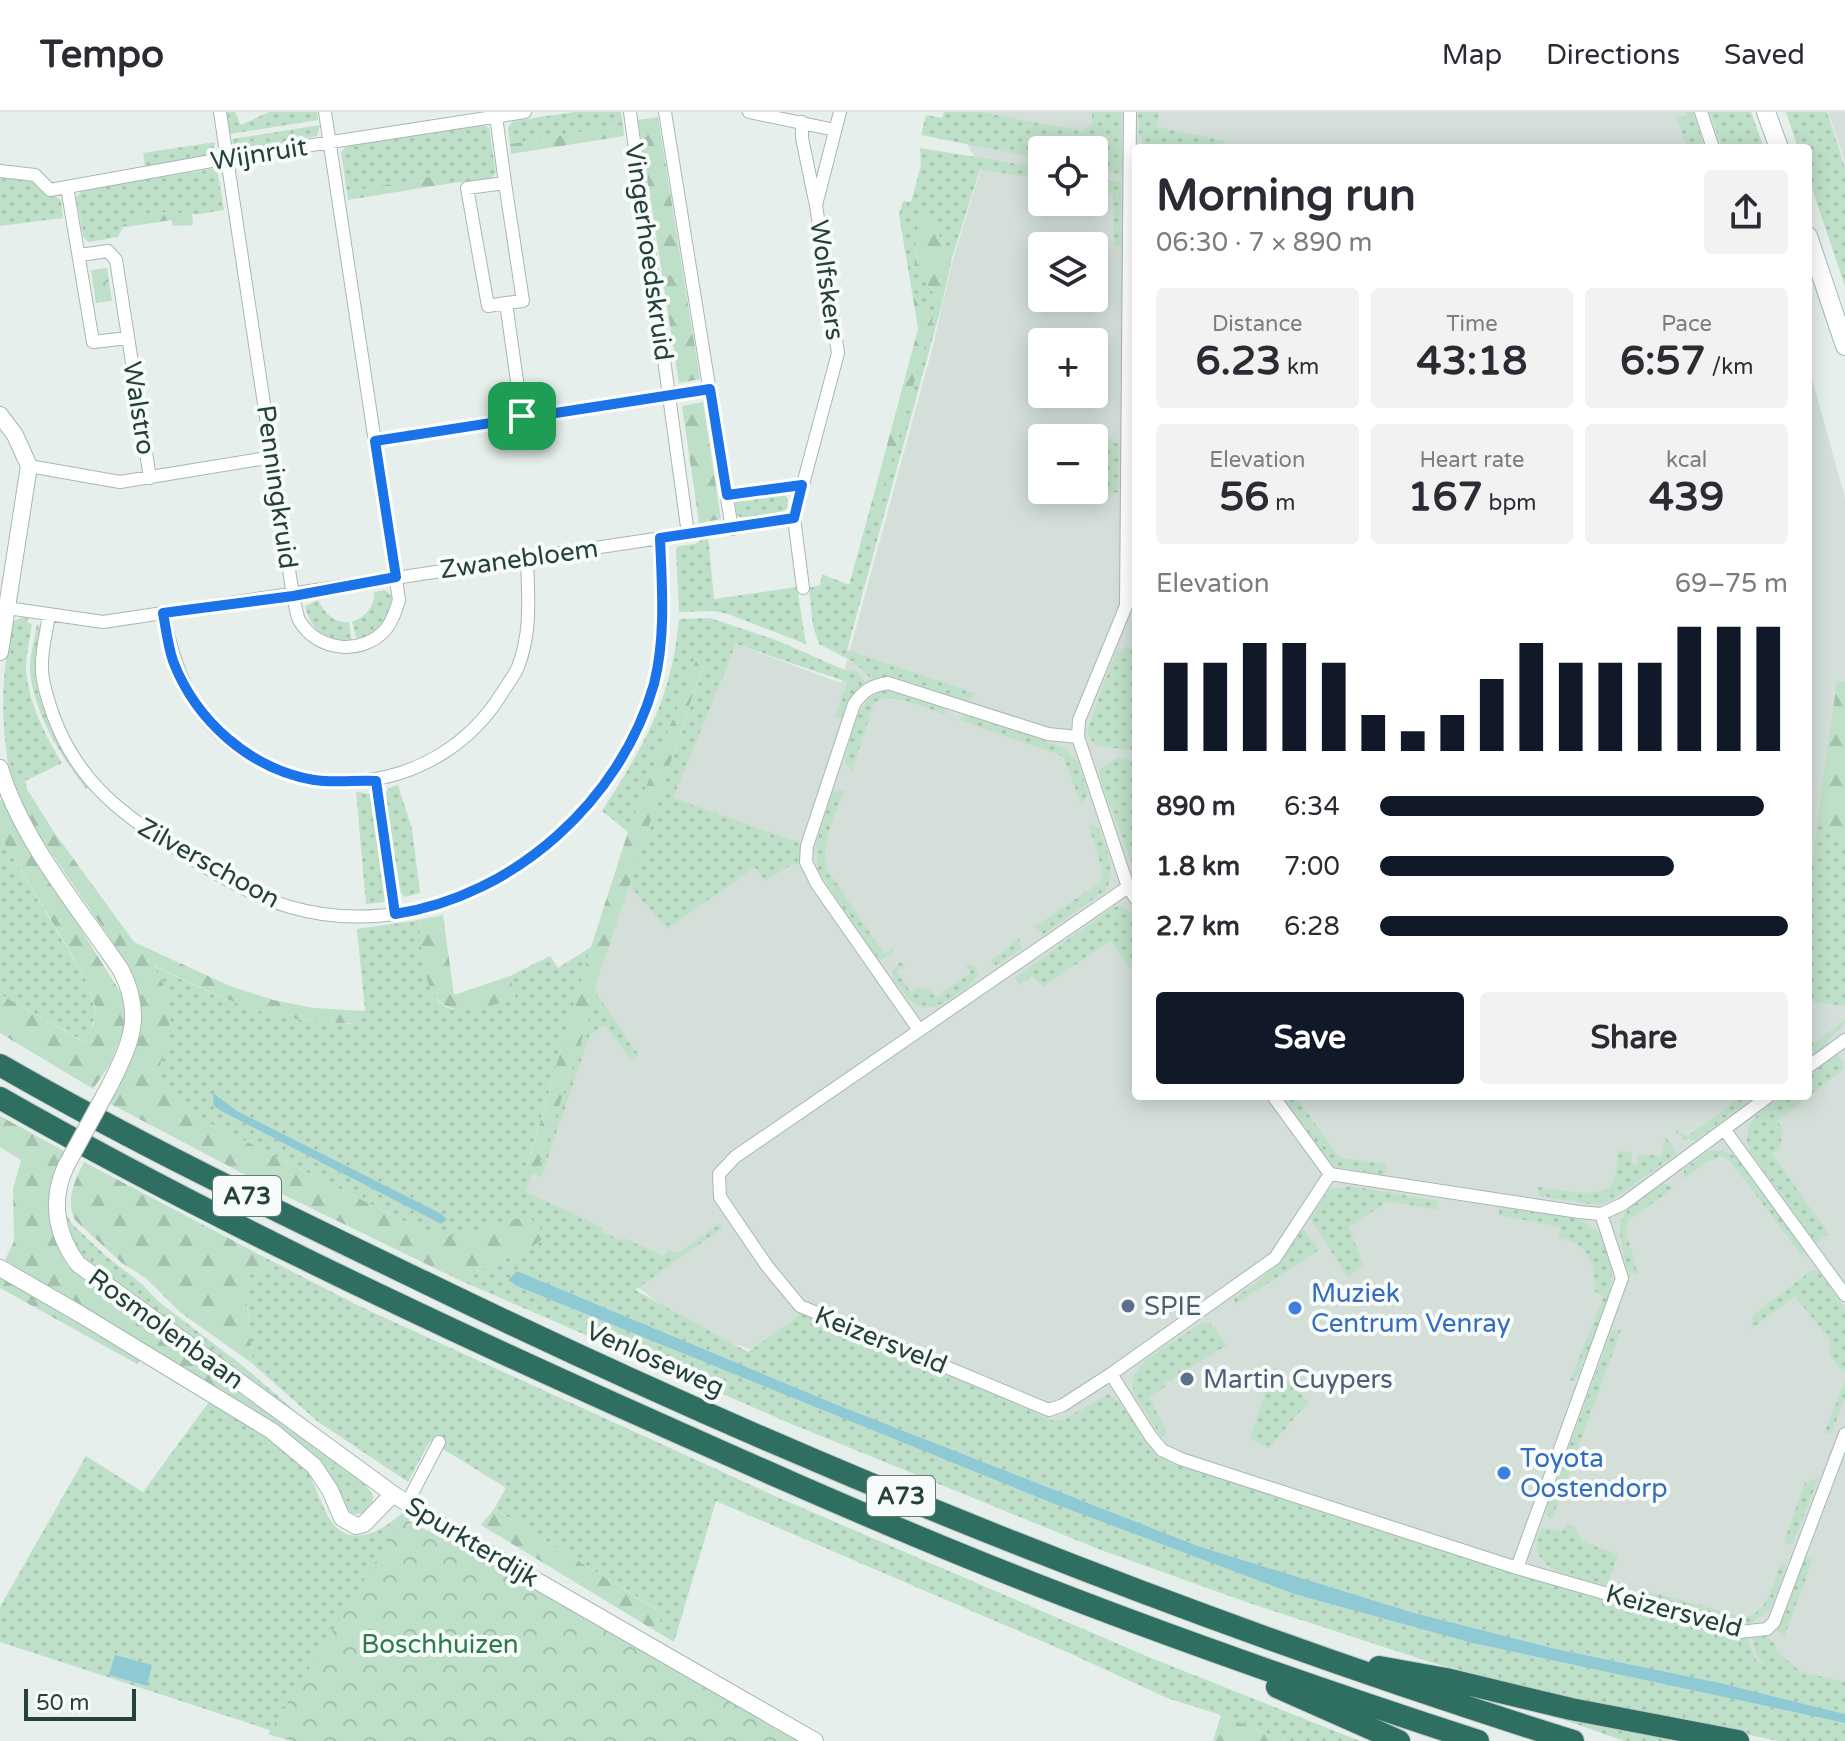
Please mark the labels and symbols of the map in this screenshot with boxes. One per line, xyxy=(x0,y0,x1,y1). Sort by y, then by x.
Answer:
street label: Wijnruit xyxy=(209,131,309,177)
street label: Vingerhoedskruid xyxy=(618,141,680,363)
street label: Wolfskers xyxy=(803,218,851,342)
street label: Walstro xyxy=(116,359,162,457)
pin xyxy=(488,382,556,450)
street label: Penningkruid xyxy=(250,403,304,571)
street label: Zwanebloem xyxy=(438,533,600,585)
street label: Zilverschoon xyxy=(133,811,285,915)
road number: A73 xyxy=(213,1176,281,1216)
street label: Rosmolenbaan xyxy=(82,1262,250,1396)
place label: Muziek Centrum Venray xyxy=(1311,1278,1511,1339)
place label: SPIE xyxy=(1144,1291,1202,1322)
marker: SPIE xyxy=(1119,1297,1137,1315)
street label: Keizersveld xyxy=(810,1299,952,1381)
marker: Muziek Centrum Venray xyxy=(1286,1299,1304,1317)
street label: Venloseweg xyxy=(581,1315,729,1403)
place label: Martin Cuypers xyxy=(1203,1364,1393,1395)
marker: Martin Cuypers xyxy=(1178,1370,1196,1388)
place label: Toyota Oostendorp xyxy=(1520,1443,1668,1504)
marker: Toyota Oostendorp xyxy=(1495,1464,1513,1482)
road number: A73 xyxy=(867,1476,935,1516)
street label: Spurkterdijk xyxy=(400,1490,544,1594)
street label: Keizersveld xyxy=(1602,1578,1746,1644)
park label: Boschhuizen xyxy=(361,1629,519,1660)
scale bar xyxy=(24,1685,136,1721)

